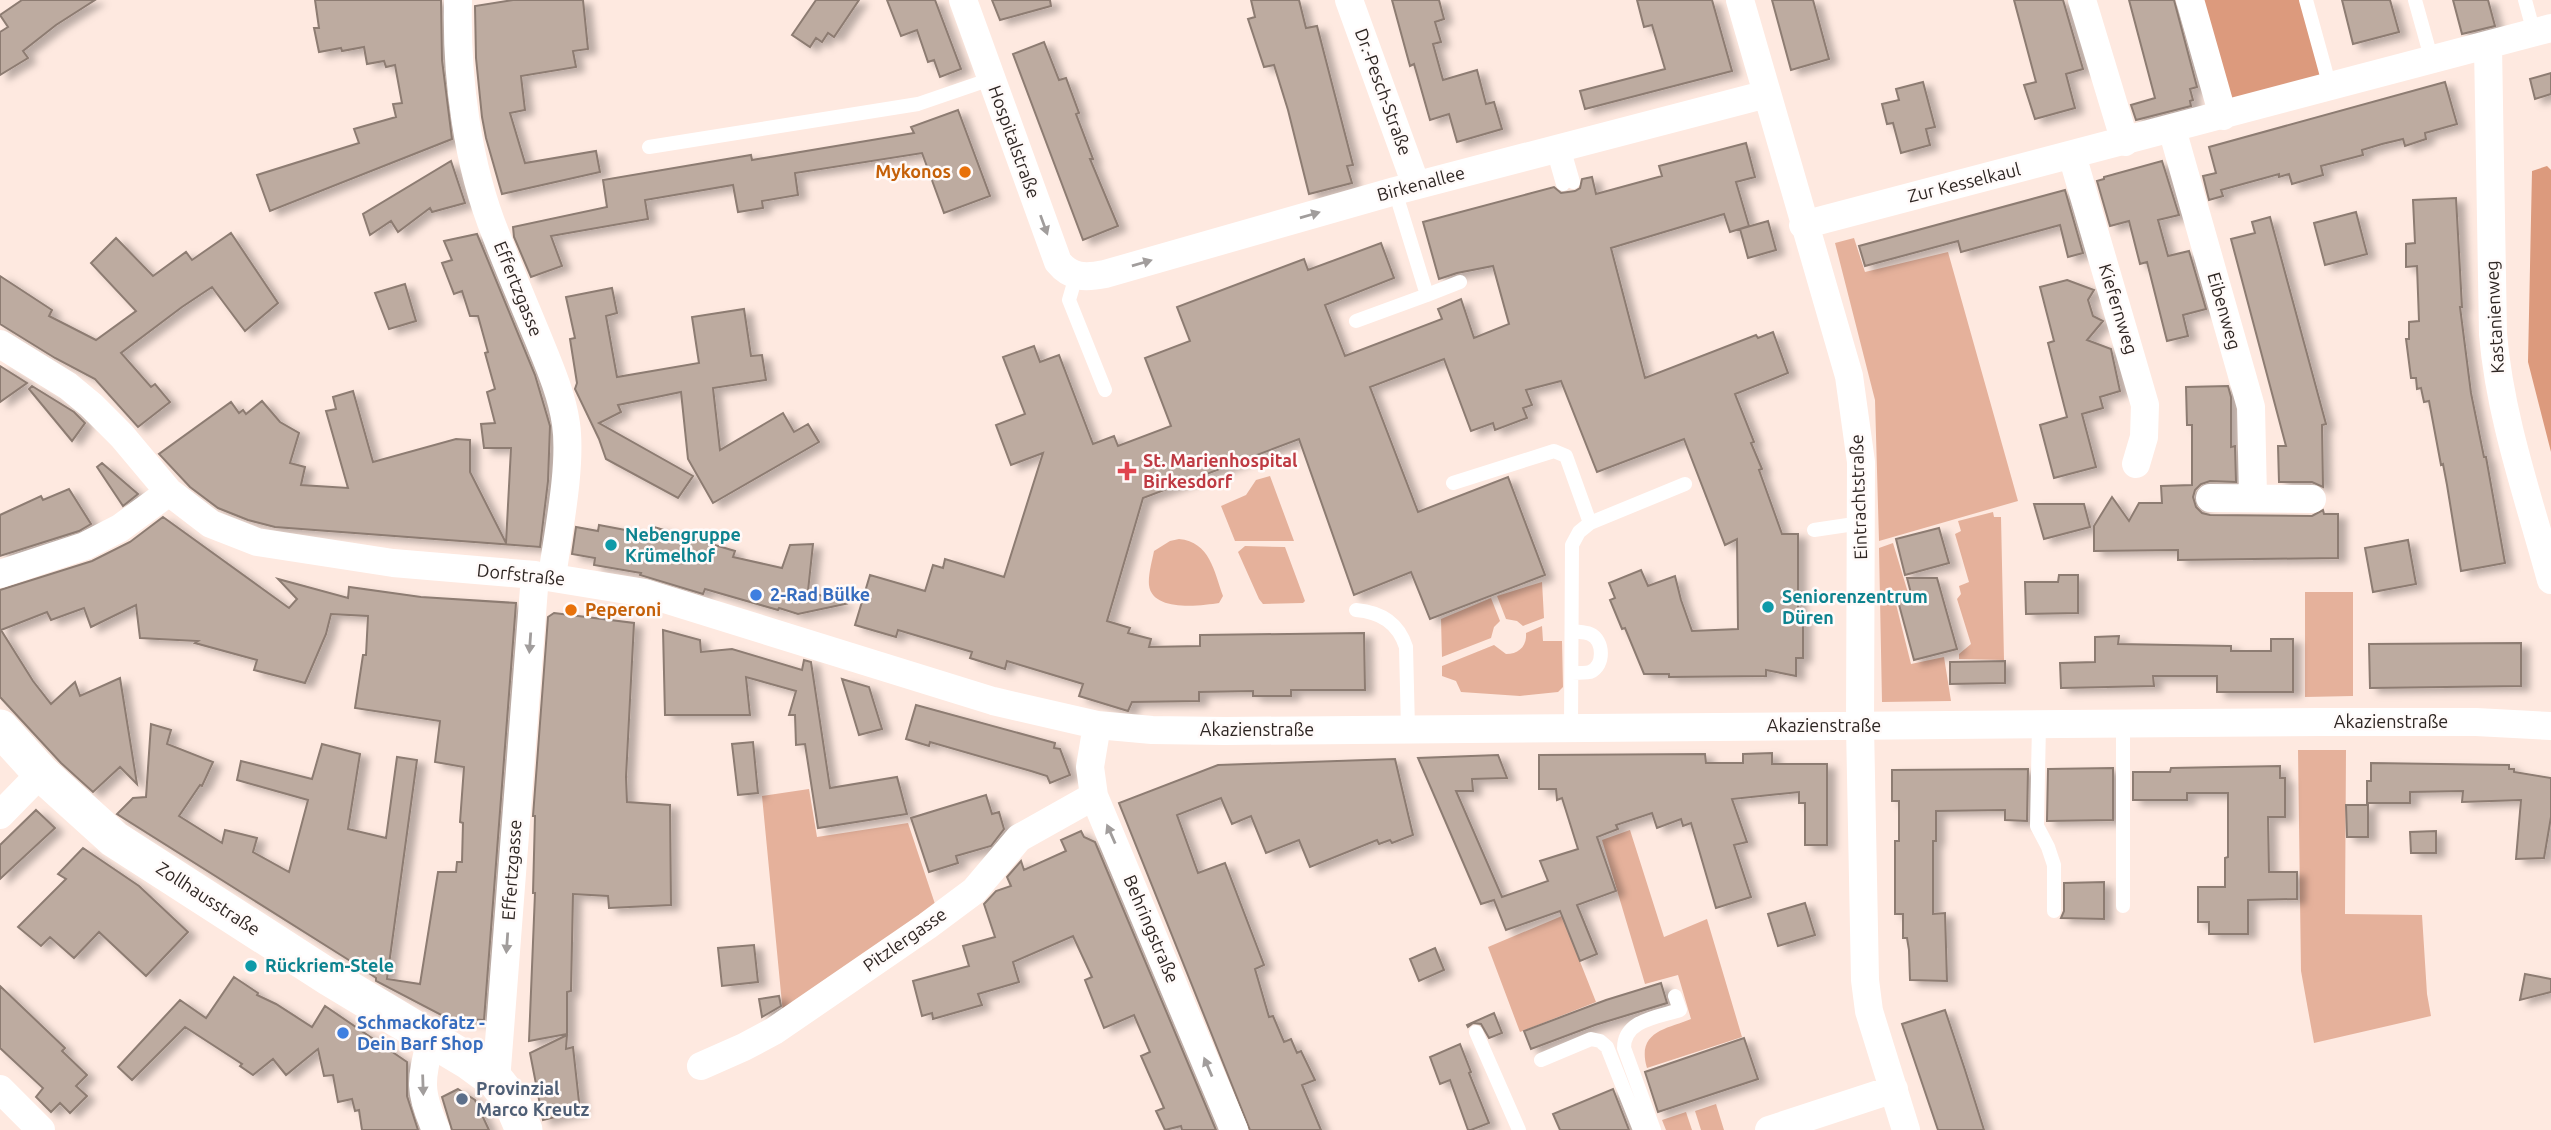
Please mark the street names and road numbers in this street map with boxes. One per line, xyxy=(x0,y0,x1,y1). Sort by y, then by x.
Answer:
street label: Dr.-Pesch-Straße xyxy=(1352,25,1416,158)
street label: Hospitalstraße xyxy=(985,83,1045,201)
street label: Zur Kesselkaul xyxy=(1905,158,2023,206)
street label: Birkenallee xyxy=(1375,162,1467,204)
street label: Effertzgasse xyxy=(491,238,547,339)
street label: Kastanienweg xyxy=(2481,260,2507,374)
street label: Kiefernweg xyxy=(2096,261,2142,356)
street label: Eibenweg xyxy=(2204,270,2246,352)
street label: Eintrachtstraße xyxy=(1846,434,1870,560)
street label: Dorfstraße xyxy=(476,559,566,589)
street label: Akazienstraße xyxy=(2334,711,2448,731)
street label: Akazienstraße xyxy=(1767,715,1881,735)
street label: Akazienstraße xyxy=(1200,719,1314,739)
street label: Effertzgasse xyxy=(498,819,524,921)
street label: Zollhausstraße xyxy=(153,857,264,939)
street label: Behringstraße xyxy=(1120,872,1184,986)
street label: Pitzlergasse xyxy=(859,903,950,975)

